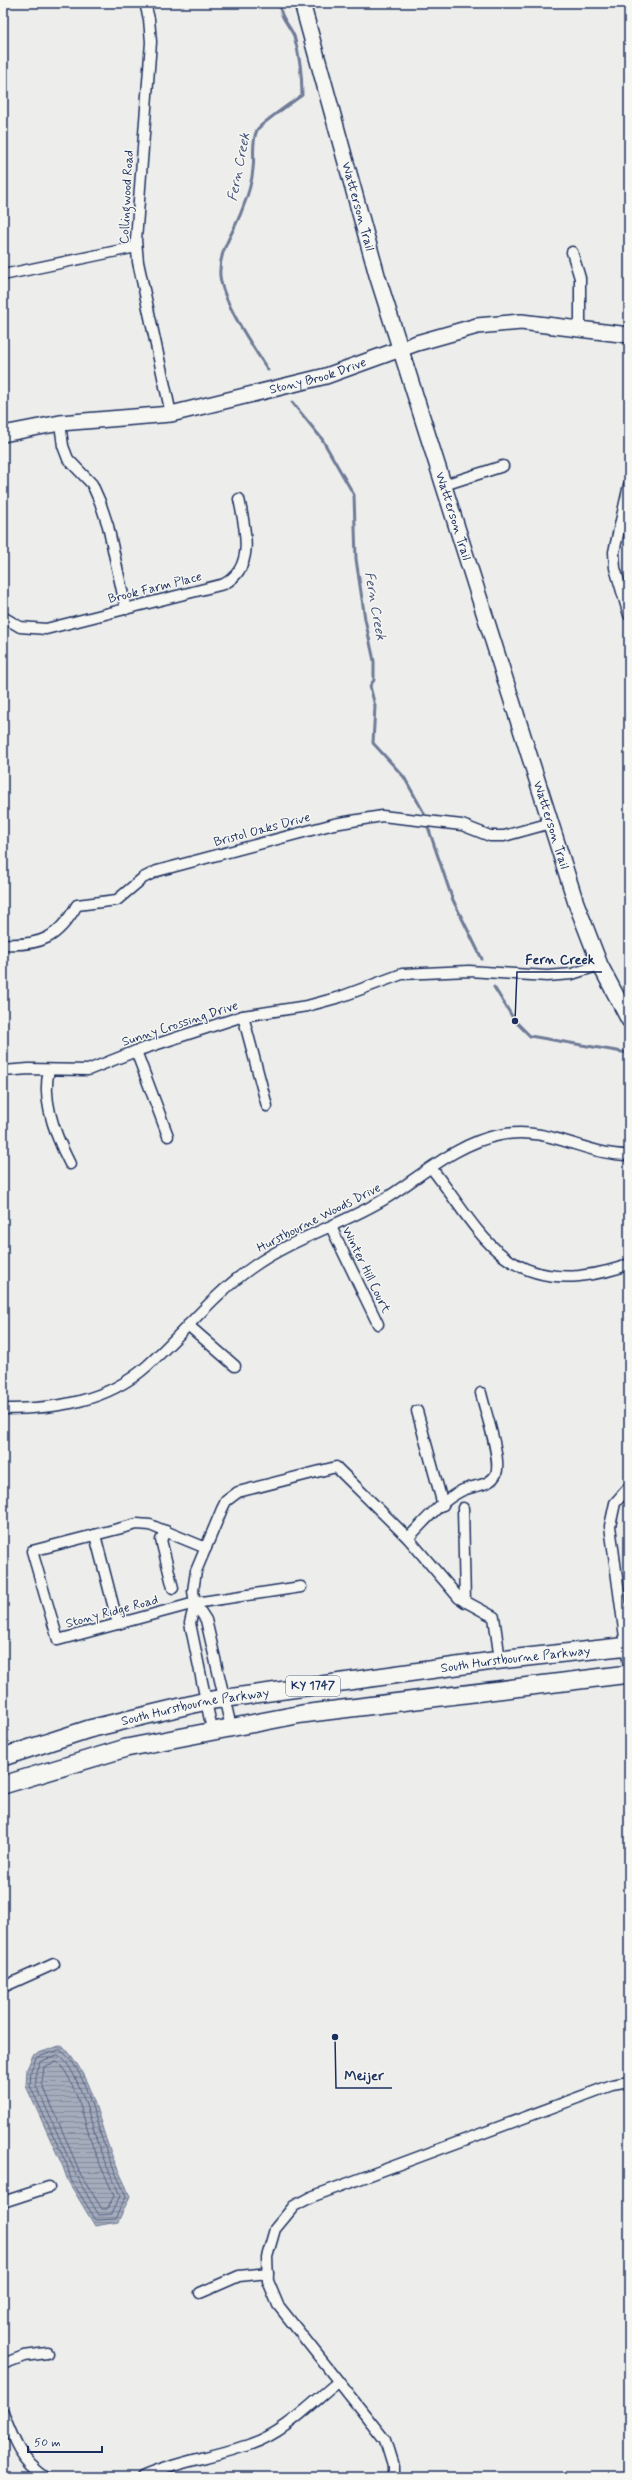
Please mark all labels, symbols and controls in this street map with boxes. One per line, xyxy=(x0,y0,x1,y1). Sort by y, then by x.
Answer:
water label: Fern Creek xyxy=(224,131,254,203)
street label: Collingwood Road xyxy=(116,150,140,245)
street label: Watterson Trail xyxy=(338,160,379,253)
street label: Stony Brook Drive xyxy=(267,354,369,398)
street label: Watterson Trail xyxy=(431,470,475,563)
street label: Brook Farm Place xyxy=(106,568,204,608)
water label: Fern Creek xyxy=(360,570,390,642)
street label: Watterson Trail xyxy=(529,779,573,871)
street label: Bristol Oaks Drive xyxy=(212,809,312,851)
callout: Fern Creek xyxy=(517,946,602,972)
text: Fern Creek xyxy=(525,951,595,969)
street label: Sunny Crossing Drive xyxy=(120,997,240,1051)
street label: Hurstbourne Woods Drive xyxy=(254,1179,384,1257)
street label: Winter Hill Court xyxy=(338,1224,394,1316)
street label: Stony Ridge Road xyxy=(64,1592,160,1632)
street label: South Hurstbourne Parkway xyxy=(440,1642,591,1677)
road number: KY 1747 xyxy=(286,1676,340,1696)
street label: South Hurstbourne Parkway xyxy=(119,1684,270,1730)
callout: Meijer xyxy=(336,2062,392,2088)
text: Meijer xyxy=(344,2067,385,2085)
scale bar xyxy=(28,2428,102,2454)
text: 50 m xyxy=(34,2435,61,2451)

